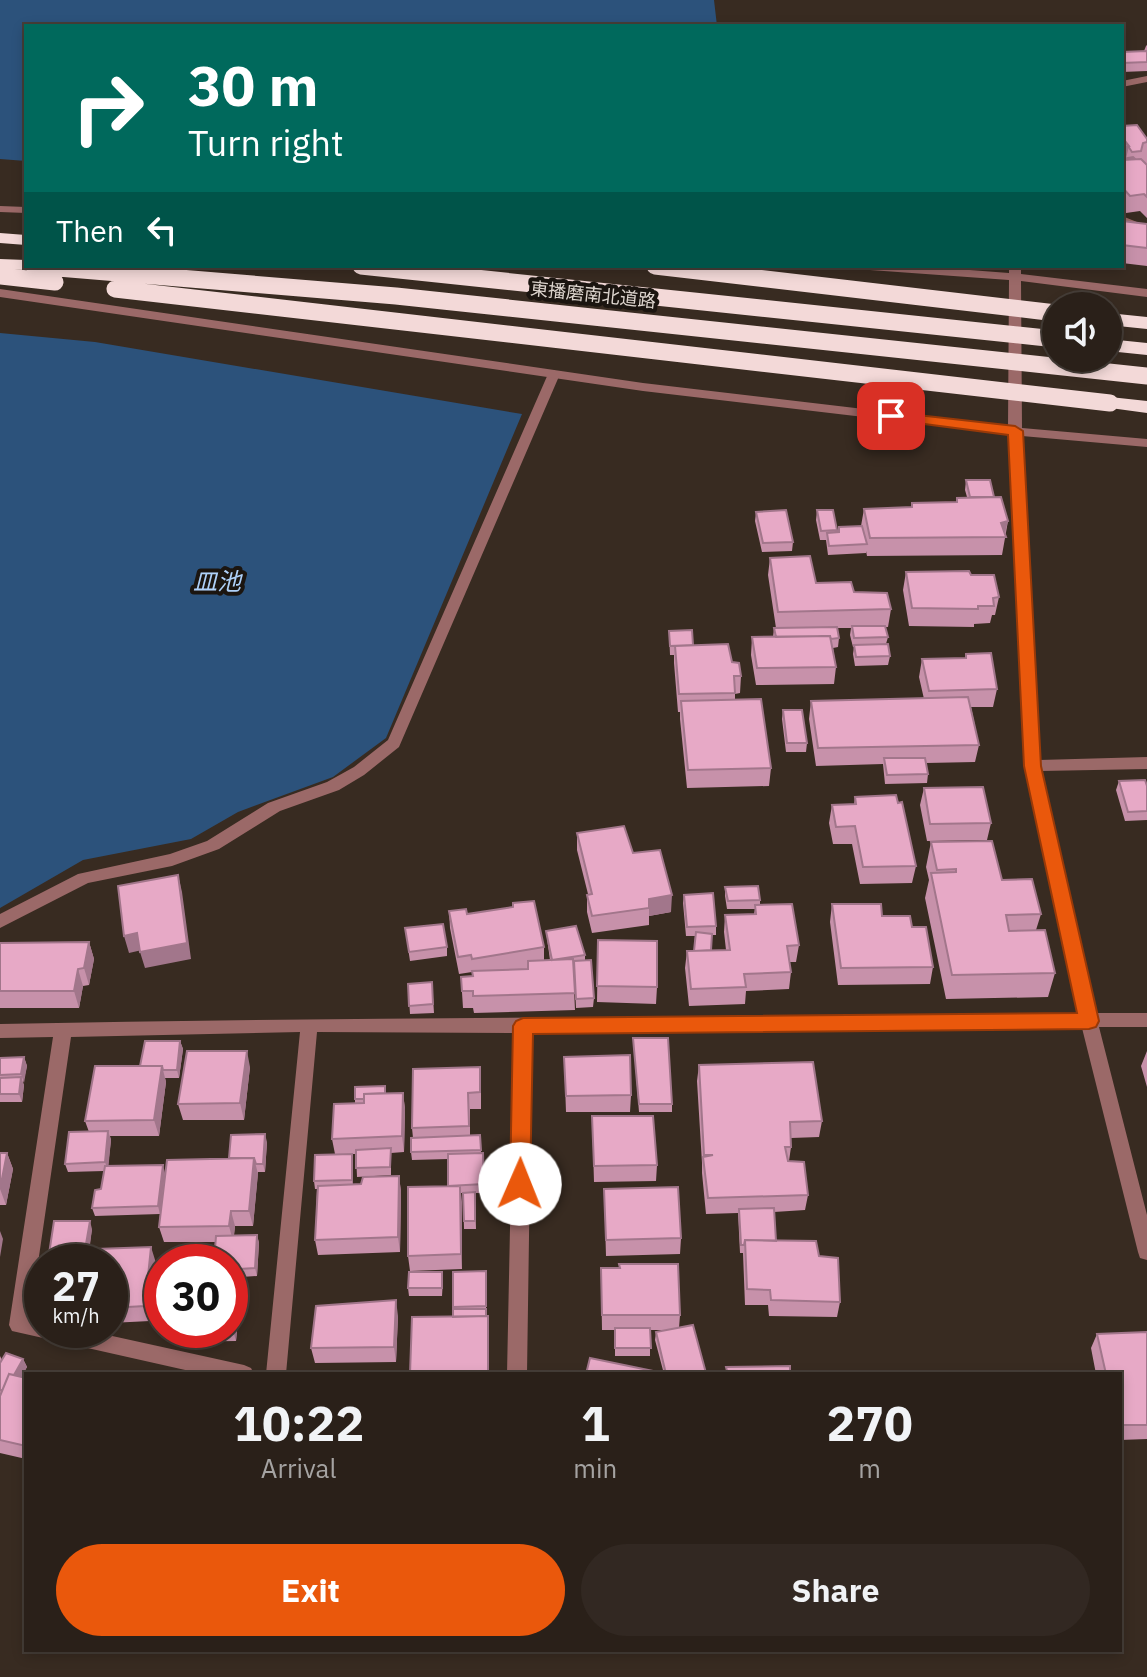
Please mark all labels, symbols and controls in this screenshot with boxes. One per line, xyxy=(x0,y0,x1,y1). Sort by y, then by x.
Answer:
text: 30 m xyxy=(188,49,318,121)
icon: right xyxy=(56,56,160,160)
text: Turn right xyxy=(188,119,344,166)
icon: left xyxy=(140,208,184,252)
text: Then xyxy=(56,211,124,250)
street label: 東播磨南北道路 xyxy=(529,276,657,313)
map controls xyxy=(1042,292,1122,372)
button: sound xyxy=(1042,292,1122,372)
pin xyxy=(857,382,925,450)
icon: arrive xyxy=(869,394,913,438)
water label: 皿池 xyxy=(193,565,243,597)
position arrow xyxy=(478,1142,562,1226)
speed limit sign: 30 xyxy=(144,1244,248,1348)
text: 27 xyxy=(52,1260,100,1312)
text: km/h xyxy=(52,1302,100,1329)
text: 10:22 xyxy=(233,1392,364,1454)
text: 1 xyxy=(581,1392,610,1454)
text: 270 xyxy=(826,1392,913,1454)
text: Arrival xyxy=(261,1451,337,1485)
text: min xyxy=(573,1451,617,1485)
text: m xyxy=(858,1451,881,1485)
button: Exit xyxy=(56,1544,565,1636)
button: Share xyxy=(581,1544,1090,1636)

